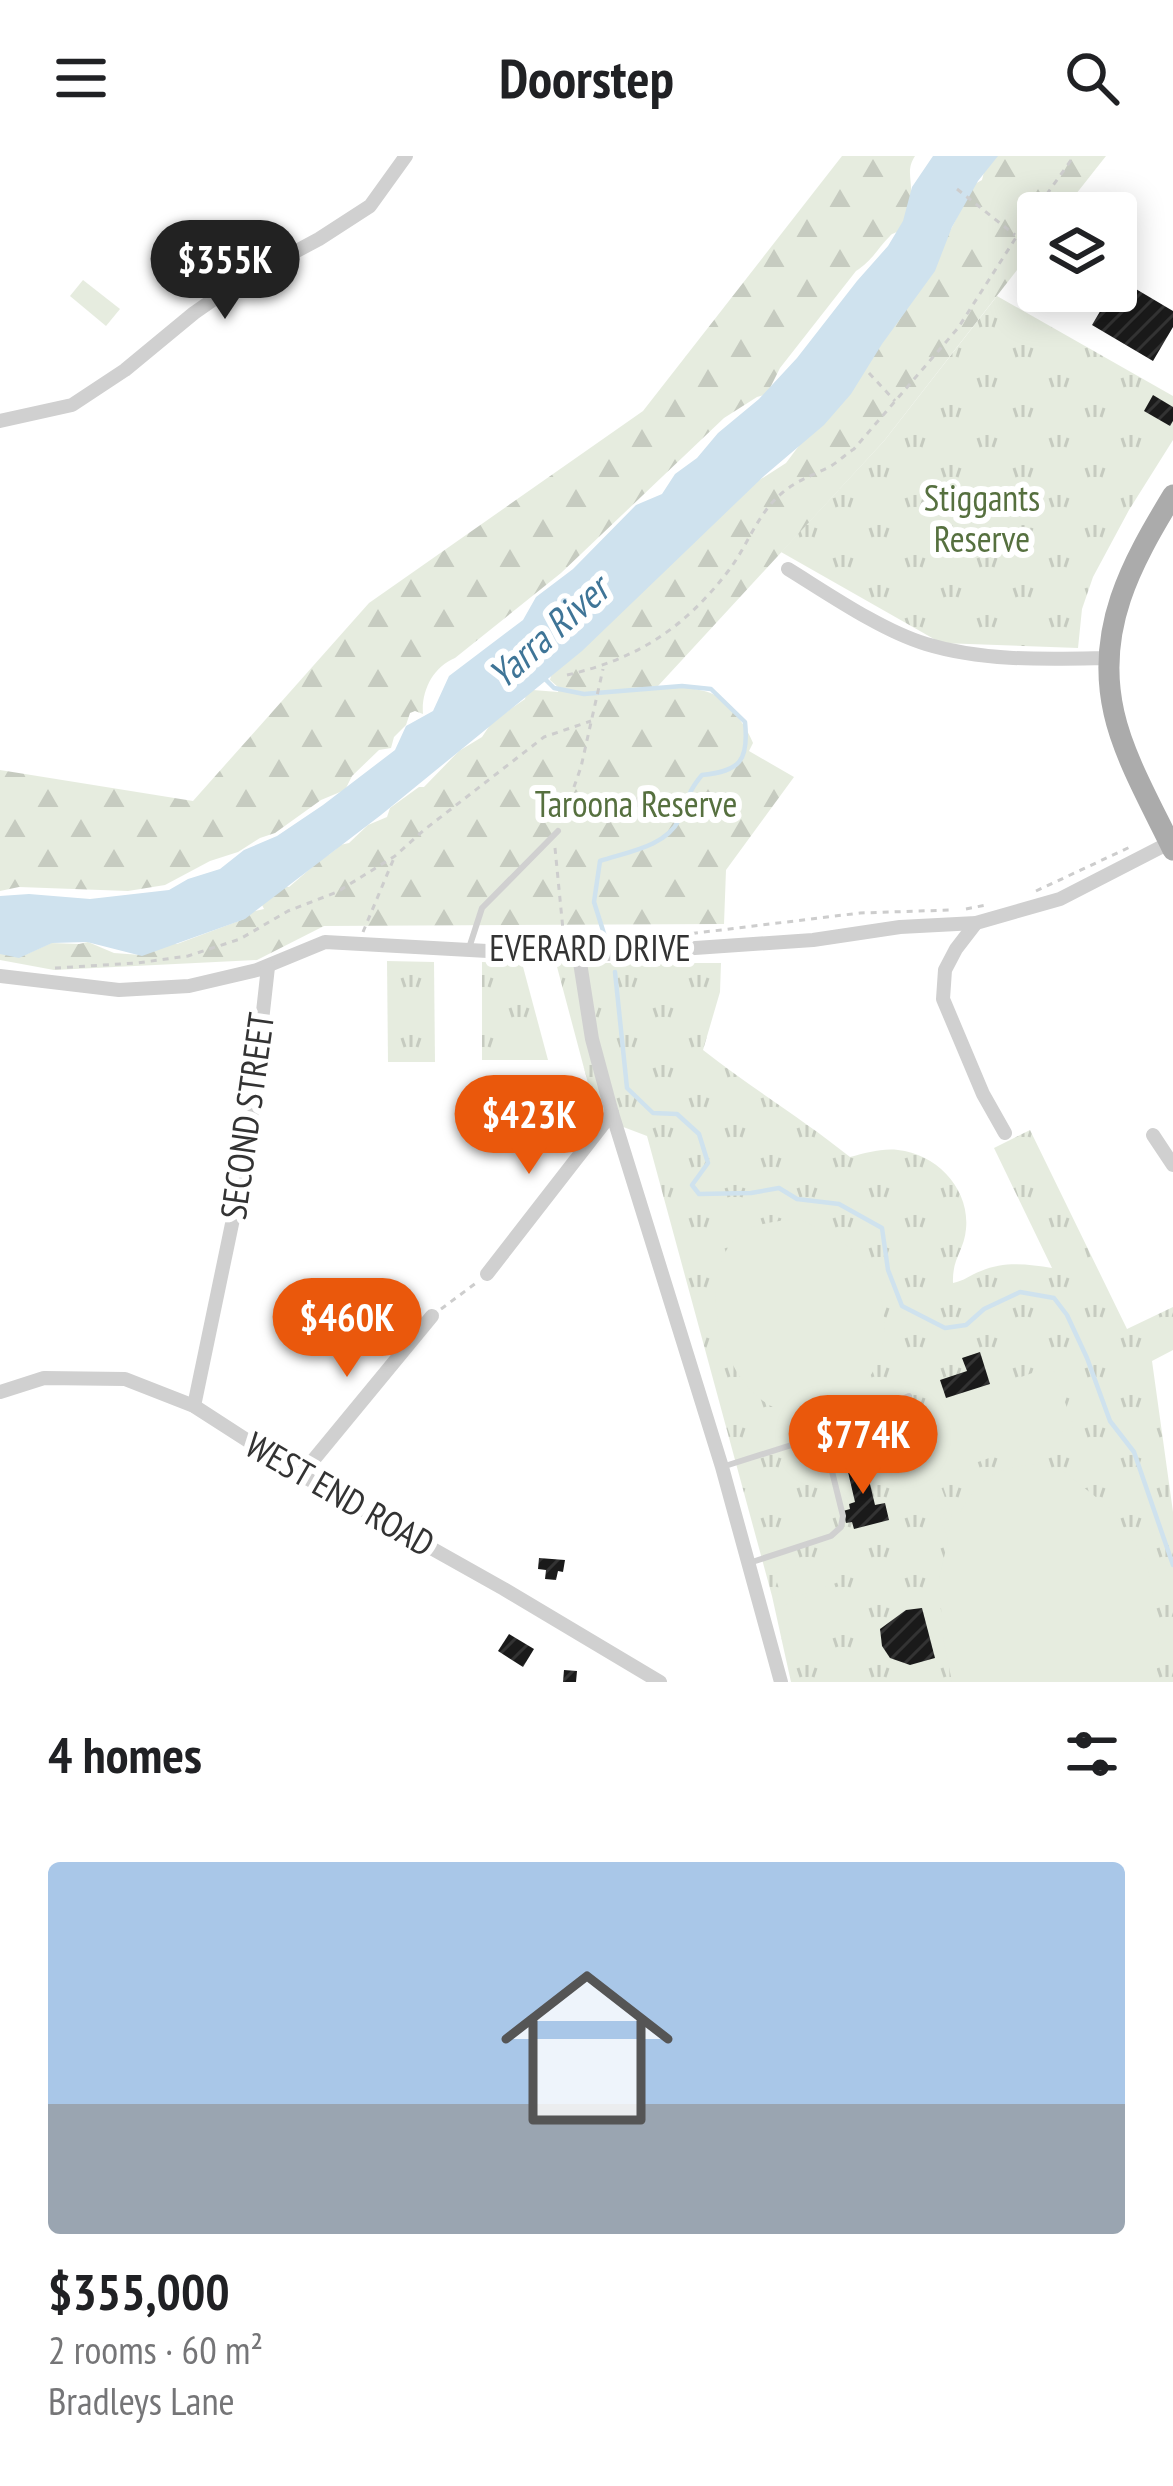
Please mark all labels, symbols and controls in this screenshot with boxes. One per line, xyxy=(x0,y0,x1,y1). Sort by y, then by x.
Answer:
text: Doorstep xyxy=(499,43,674,113)
icon: menu xyxy=(48,45,114,111)
icon: search xyxy=(1059,45,1125,111)
map controls xyxy=(1017,192,1137,312)
button: layers xyxy=(1017,192,1137,312)
pin: $355K xyxy=(141,220,309,322)
text: $355K xyxy=(178,233,272,284)
park label: Stiggants Reserve xyxy=(924,474,1040,562)
water label: Yarra River xyxy=(477,560,623,699)
park label: Taroona Reserve xyxy=(535,780,737,827)
street label: EVERARD DRIVE xyxy=(489,924,691,971)
street label: SECOND STREET xyxy=(209,1010,284,1222)
pin: $423K xyxy=(445,1075,613,1177)
text: $423K xyxy=(482,1088,576,1139)
pin: $460K xyxy=(263,1278,431,1380)
text: $460K xyxy=(300,1291,394,1342)
pin: $774K xyxy=(779,1395,947,1497)
text: $774K xyxy=(816,1408,910,1459)
street label: WEST END ROAD xyxy=(237,1421,443,1566)
text: 4 homes xyxy=(48,1721,202,1787)
icon: filters xyxy=(1059,1721,1125,1787)
icon: home xyxy=(479,1940,695,2156)
text: $355,000 xyxy=(48,2258,230,2324)
text: 2 rooms · 60 m² xyxy=(48,2324,263,2375)
text: Bradleys Lane xyxy=(48,2375,235,2426)

